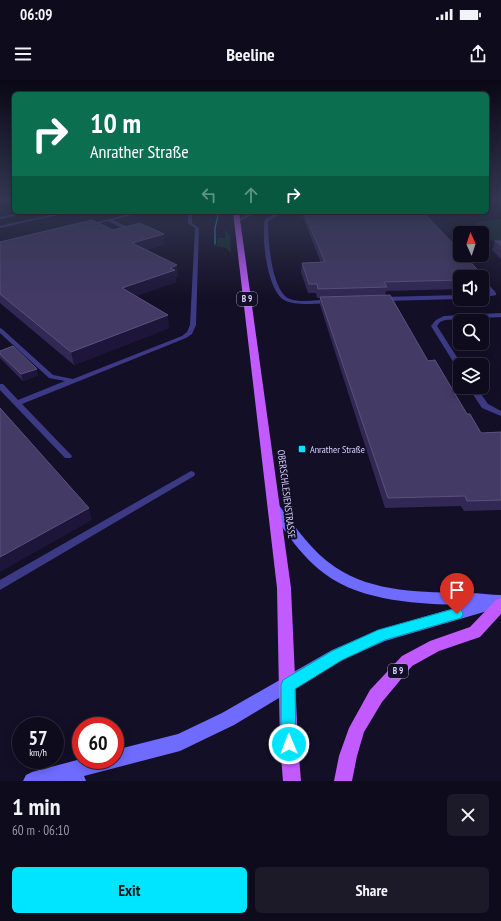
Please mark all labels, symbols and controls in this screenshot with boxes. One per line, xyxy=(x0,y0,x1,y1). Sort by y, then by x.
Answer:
text: 06:09 xyxy=(20,5,52,24)
icon: menu xyxy=(12,43,34,65)
text: Beeline xyxy=(226,43,275,66)
icon: share xyxy=(467,43,489,65)
text: 10 m xyxy=(90,104,141,141)
icon: right xyxy=(24,108,76,160)
text: Anrather Straße xyxy=(90,140,189,163)
icon: left xyxy=(198,184,220,206)
icon: ahead xyxy=(240,184,262,206)
icon: right xyxy=(282,184,304,206)
north arrow xyxy=(453,226,489,262)
map controls xyxy=(453,226,489,394)
button: sound xyxy=(453,270,489,306)
road number: B 9 xyxy=(237,292,257,306)
button: search xyxy=(453,314,489,350)
button: layers xyxy=(453,358,489,394)
place label: Anrather Straße xyxy=(310,443,365,456)
marker: Anrather Straße xyxy=(297,444,307,454)
street label: OBERSCHLESIENSTRASSE xyxy=(275,449,298,539)
pin xyxy=(440,573,474,614)
icon: arrive xyxy=(446,579,468,601)
road number: B 9 xyxy=(388,664,408,678)
speed limit sign: 60 xyxy=(72,717,124,769)
position arrow xyxy=(268,723,310,765)
text: 57 xyxy=(28,725,48,751)
text: km/h xyxy=(29,746,47,759)
text: 1 min xyxy=(12,791,60,822)
button: close xyxy=(447,794,489,836)
text: 60 m · 06:10 xyxy=(12,822,69,839)
button: Exit xyxy=(12,867,247,913)
button: Share xyxy=(255,867,489,913)

